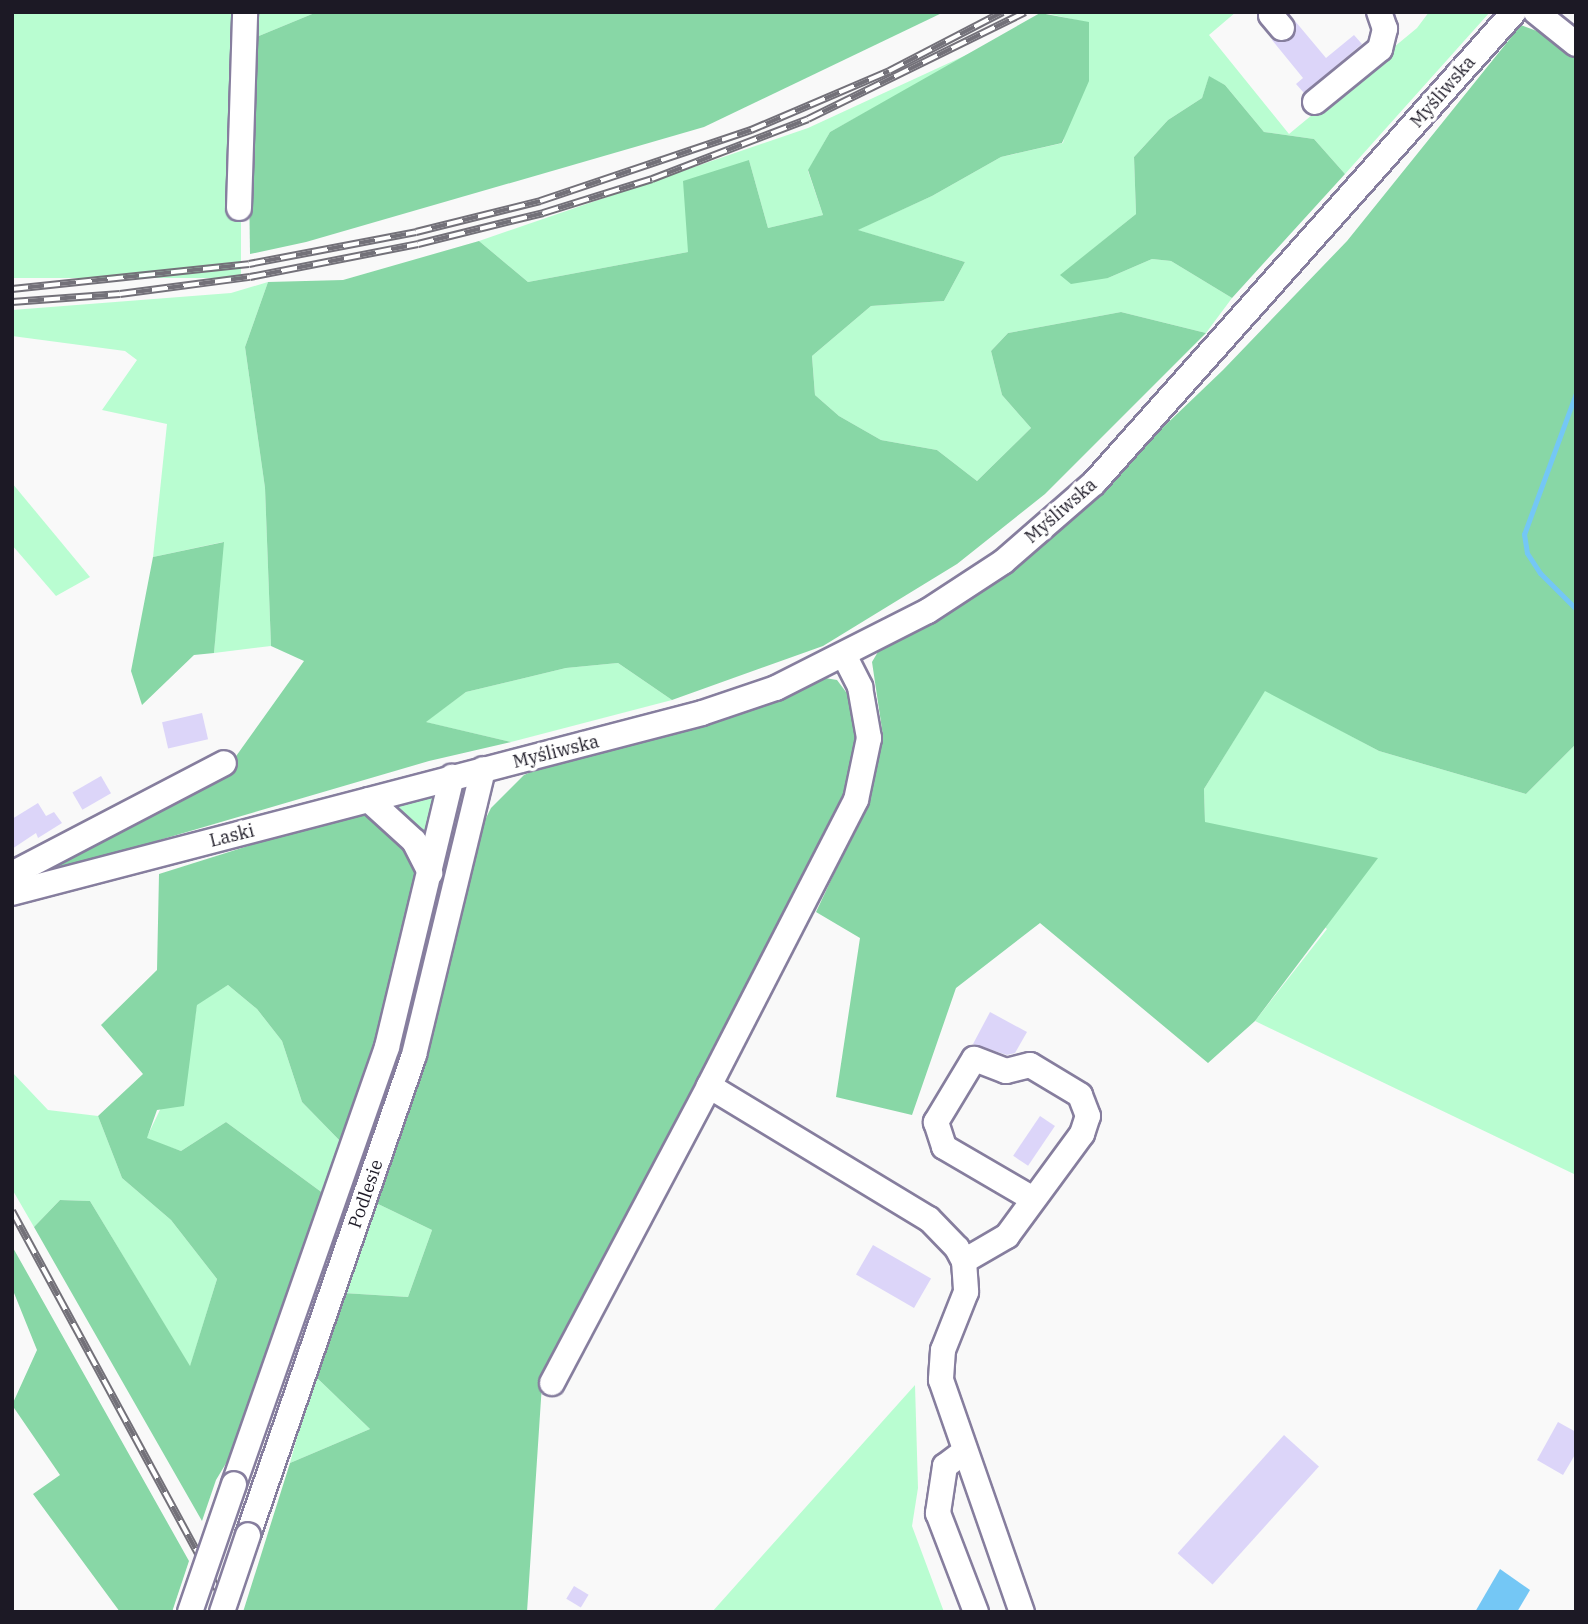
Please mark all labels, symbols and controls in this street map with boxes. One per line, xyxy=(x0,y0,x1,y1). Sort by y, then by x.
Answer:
street label: Myśliwska xyxy=(1406,52,1480,132)
street label: Myśliwska xyxy=(1021,474,1101,548)
street label: Myśliwska xyxy=(511,731,601,773)
street label: Laski xyxy=(207,820,257,852)
street label: Podlesie xyxy=(344,1157,388,1231)

